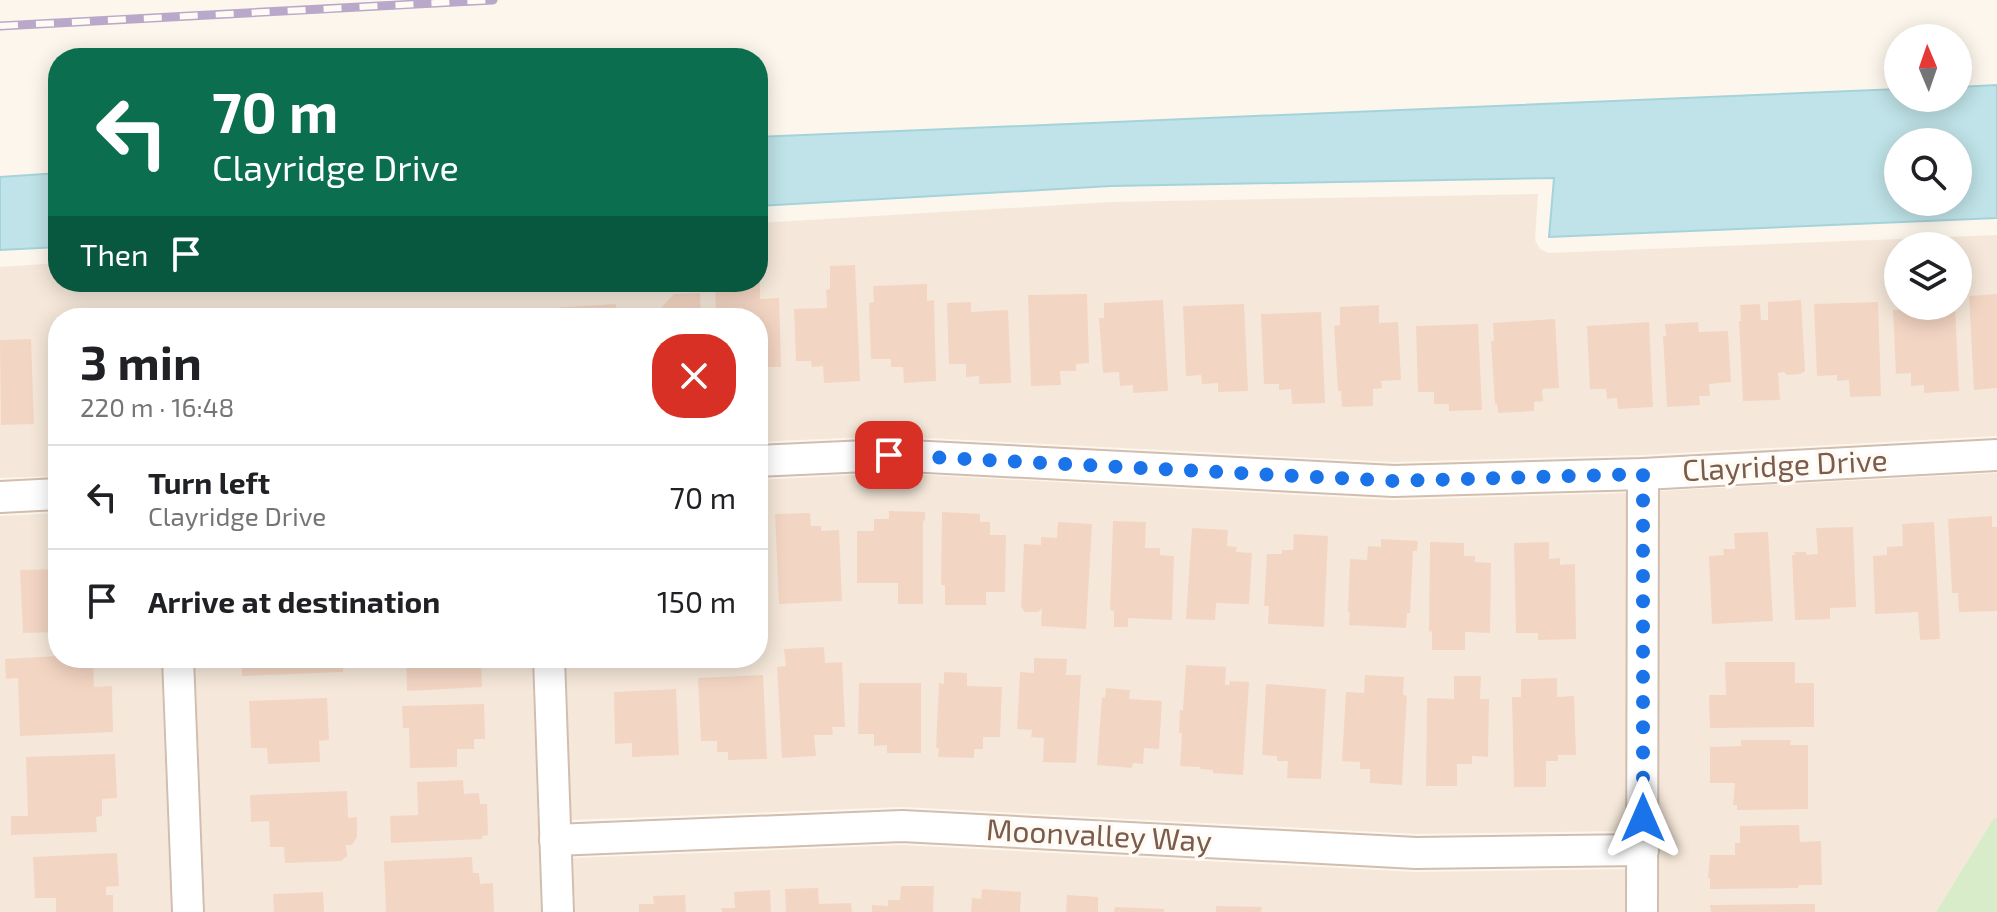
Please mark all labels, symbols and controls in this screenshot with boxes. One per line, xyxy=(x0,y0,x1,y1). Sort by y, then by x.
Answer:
north arrow xyxy=(1884,24,1972,112)
map controls xyxy=(1884,24,1972,320)
text: 70 m xyxy=(212,77,338,144)
icon: left xyxy=(80,80,184,184)
button: search xyxy=(1884,128,1972,216)
text: Clayridge Drive xyxy=(212,145,459,188)
icon: arrive xyxy=(164,232,208,276)
button: layers xyxy=(1884,232,1972,320)
text: Then xyxy=(80,236,148,272)
text: 3 min xyxy=(80,332,202,390)
button: close xyxy=(652,334,736,418)
text: 220 m · 16:48 xyxy=(80,391,234,422)
pin xyxy=(855,421,923,489)
icon: arrive xyxy=(867,433,911,477)
street label: Clayridge Drive xyxy=(1681,441,1889,487)
text: Turn left xyxy=(148,464,270,500)
icon: left xyxy=(80,475,124,519)
text: 70 m xyxy=(670,479,736,515)
text: Clayridge Drive xyxy=(148,500,326,531)
icon: arrive xyxy=(80,579,124,623)
text: Arrive at destination xyxy=(148,583,440,619)
text: 150 m xyxy=(657,583,736,619)
position arrow xyxy=(1601,776,1685,860)
street label: Moonvalley Way xyxy=(985,810,1213,858)

